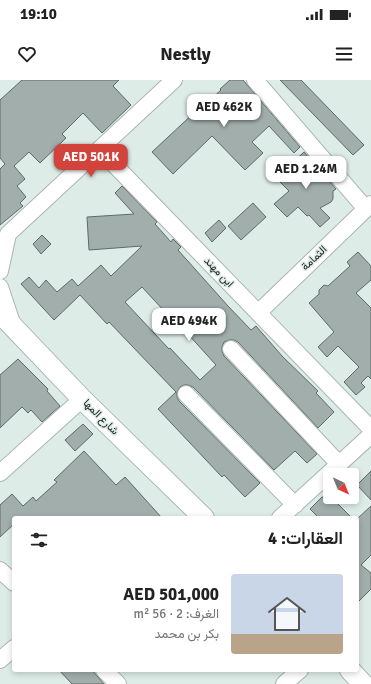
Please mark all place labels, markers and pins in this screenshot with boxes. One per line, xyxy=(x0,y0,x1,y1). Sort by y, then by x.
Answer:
pin: AED 462K xyxy=(183,94,265,128)
pin: AED 501K xyxy=(50,144,132,178)
pin: AED 1.24M xyxy=(260,156,352,190)
pin: AED 494K xyxy=(148,308,230,342)

